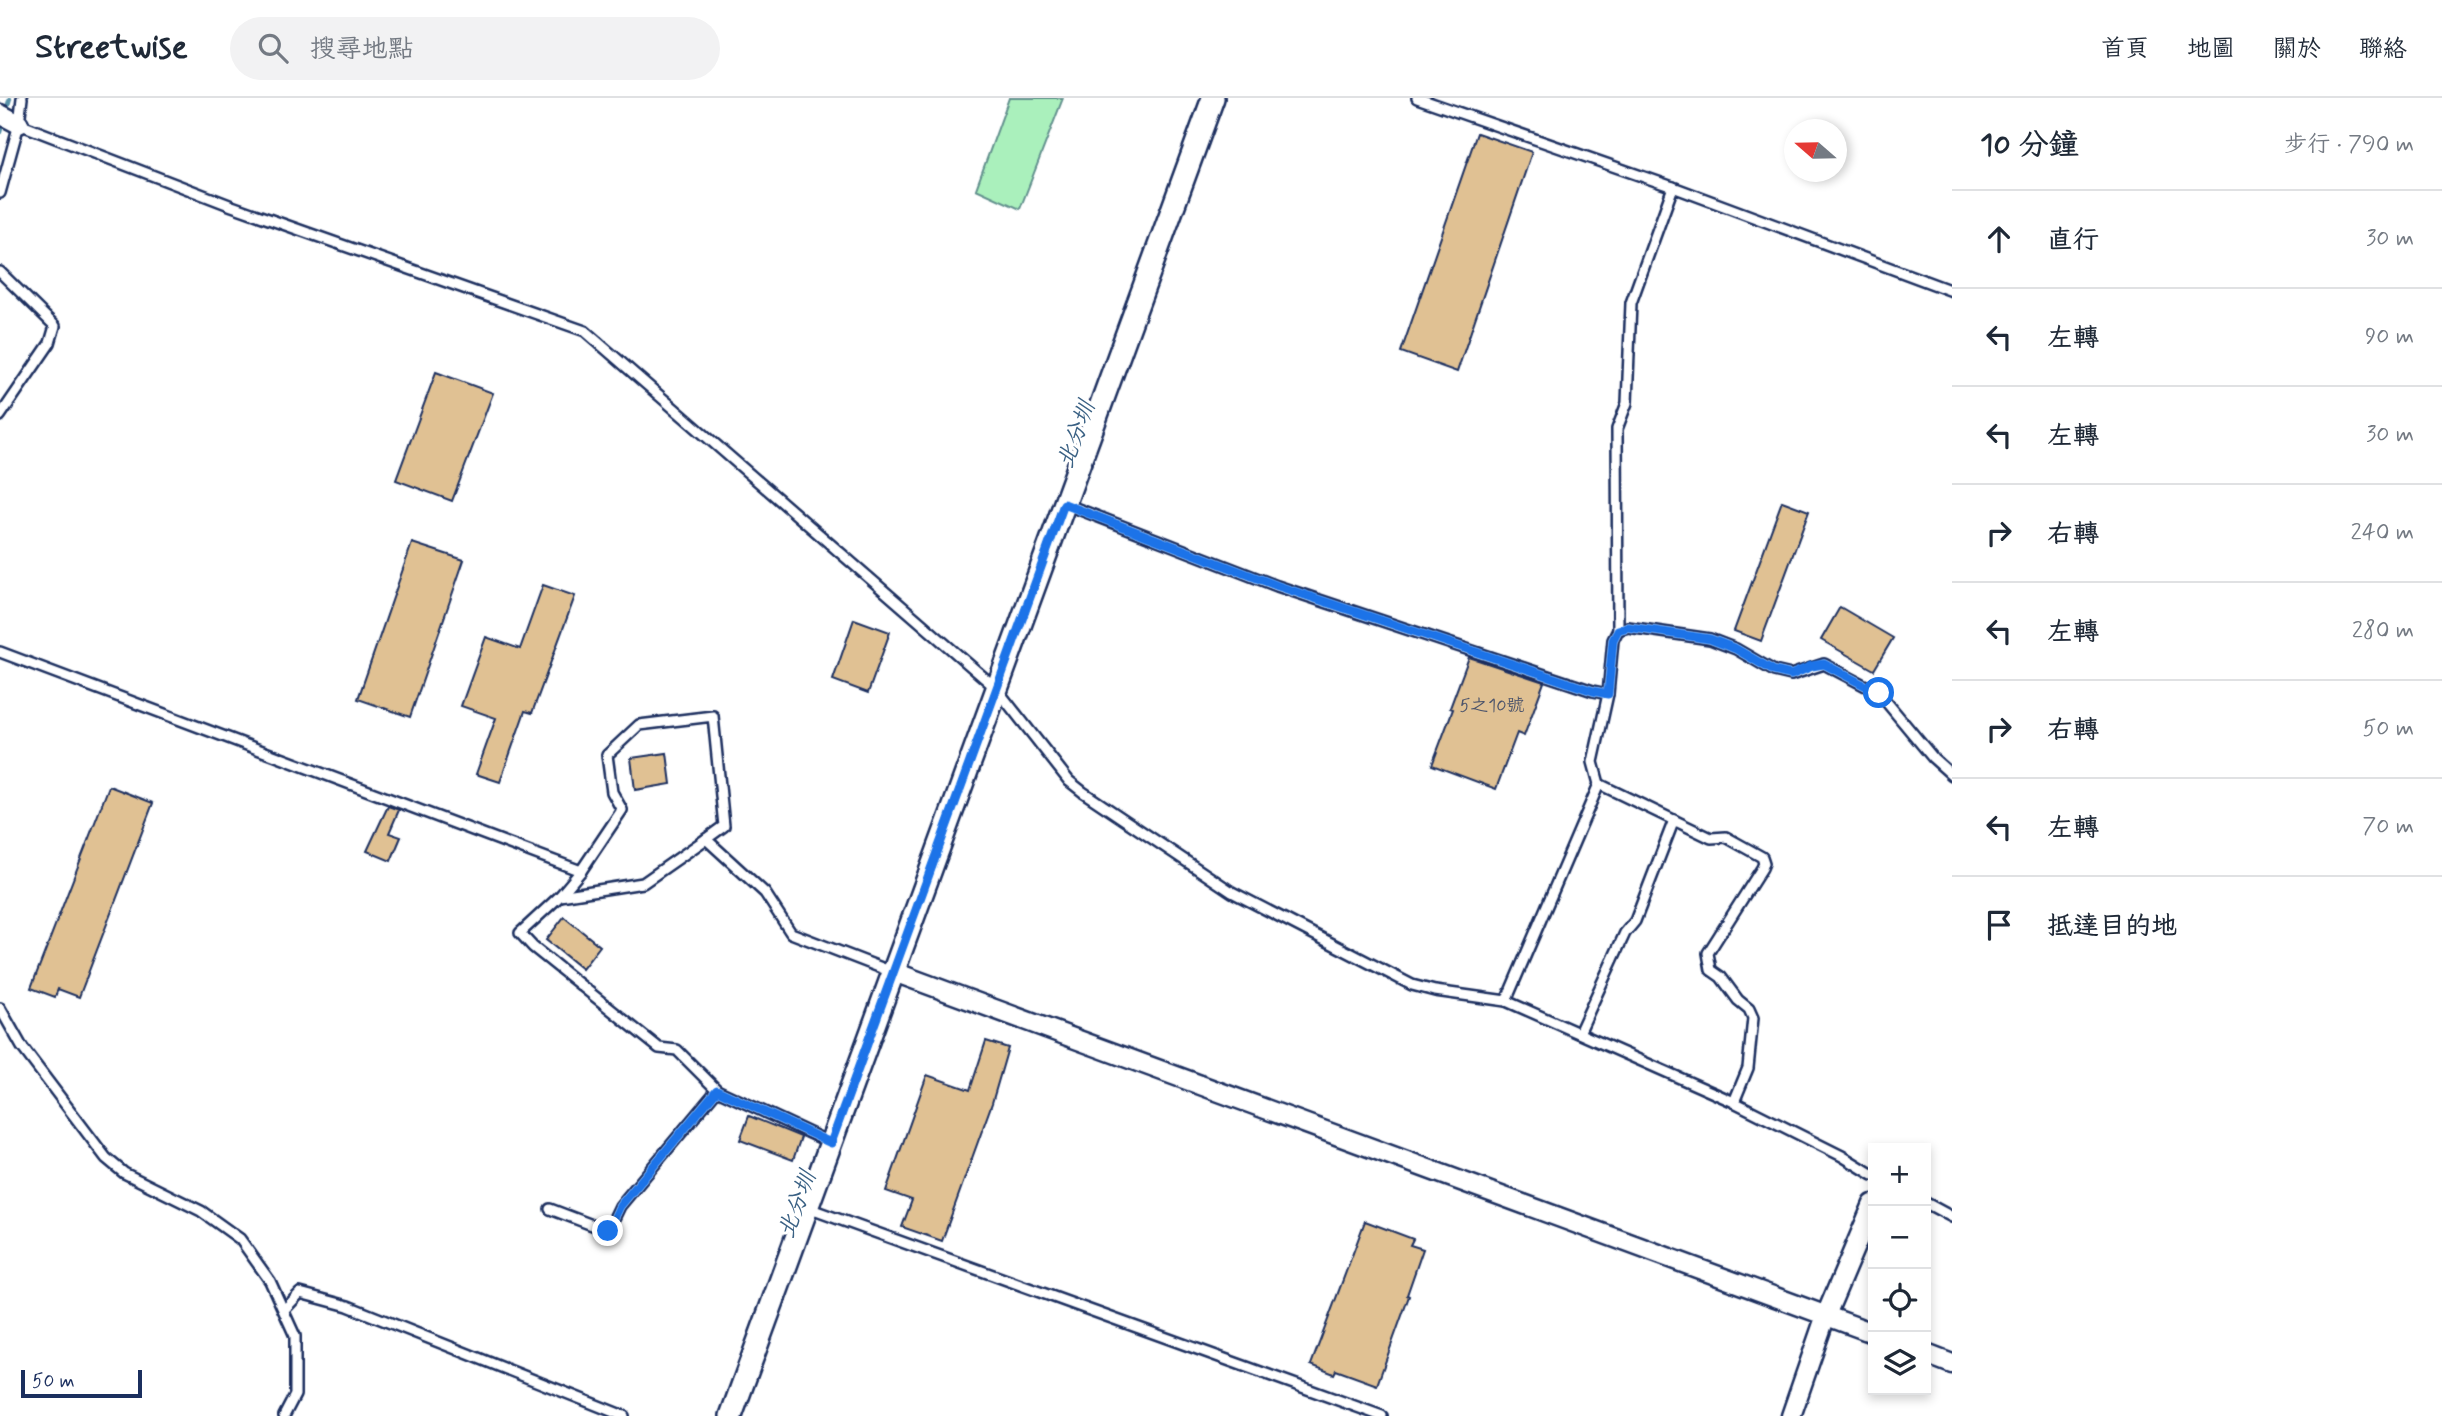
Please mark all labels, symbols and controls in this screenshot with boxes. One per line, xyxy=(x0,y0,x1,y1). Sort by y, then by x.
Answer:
search box xyxy=(230,17,720,80)
text: Streetwise xyxy=(35,26,188,70)
icon: search xyxy=(254,29,292,67)
text: 搜尋地點 xyxy=(310,33,414,67)
text: 首頁 xyxy=(2101,34,2149,65)
text: 地圖 xyxy=(2187,34,2235,65)
text: 關於 xyxy=(2273,34,2321,65)
text: 聯絡 xyxy=(2359,34,2407,65)
north arrow xyxy=(1784,119,1847,182)
text: 10 分鐘 xyxy=(1980,126,2079,165)
text: 步行 · 790 m xyxy=(2284,130,2414,160)
icon: ahead xyxy=(1980,220,2018,258)
text: 直行 xyxy=(2047,224,2099,258)
text: 30 m xyxy=(2366,224,2414,254)
icon: left xyxy=(1980,318,2018,356)
text: 左轉 xyxy=(2047,322,2099,356)
text: 90 m xyxy=(2365,322,2414,352)
water label: 北分圳 xyxy=(1051,395,1104,473)
icon: left xyxy=(1980,416,2018,454)
text: 左轉 xyxy=(2047,420,2099,454)
text: 30 m xyxy=(2366,420,2414,450)
icon: right xyxy=(1980,514,2018,552)
text: 右轉 xyxy=(2047,518,2099,552)
text: 240 m xyxy=(2350,518,2414,548)
icon: left xyxy=(1980,612,2018,650)
text: 左轉 xyxy=(2047,616,2099,650)
text: 280 m xyxy=(2352,616,2414,646)
route start xyxy=(1863,677,1894,708)
house number: 5之10號 xyxy=(1459,694,1525,718)
icon: right xyxy=(1980,710,2018,748)
text: 右轉 xyxy=(2047,714,2099,748)
text: 50 m xyxy=(2363,714,2414,744)
icon: left xyxy=(1980,808,2018,846)
text: 左轉 xyxy=(2047,812,2099,846)
text: 70 m xyxy=(2362,812,2414,842)
icon: arrive xyxy=(1980,906,2018,944)
text: 抵達目的地 xyxy=(2047,910,2177,944)
map controls xyxy=(1868,1143,1931,1395)
button: + xyxy=(1868,1143,1931,1206)
water label: 北分圳 xyxy=(772,1165,825,1243)
button: − xyxy=(1868,1206,1931,1269)
route end xyxy=(592,1215,623,1246)
button: locate xyxy=(1868,1269,1931,1332)
button: layers xyxy=(1868,1332,1931,1395)
scale bar xyxy=(21,1367,142,1399)
text: 50 m xyxy=(32,1369,75,1394)

